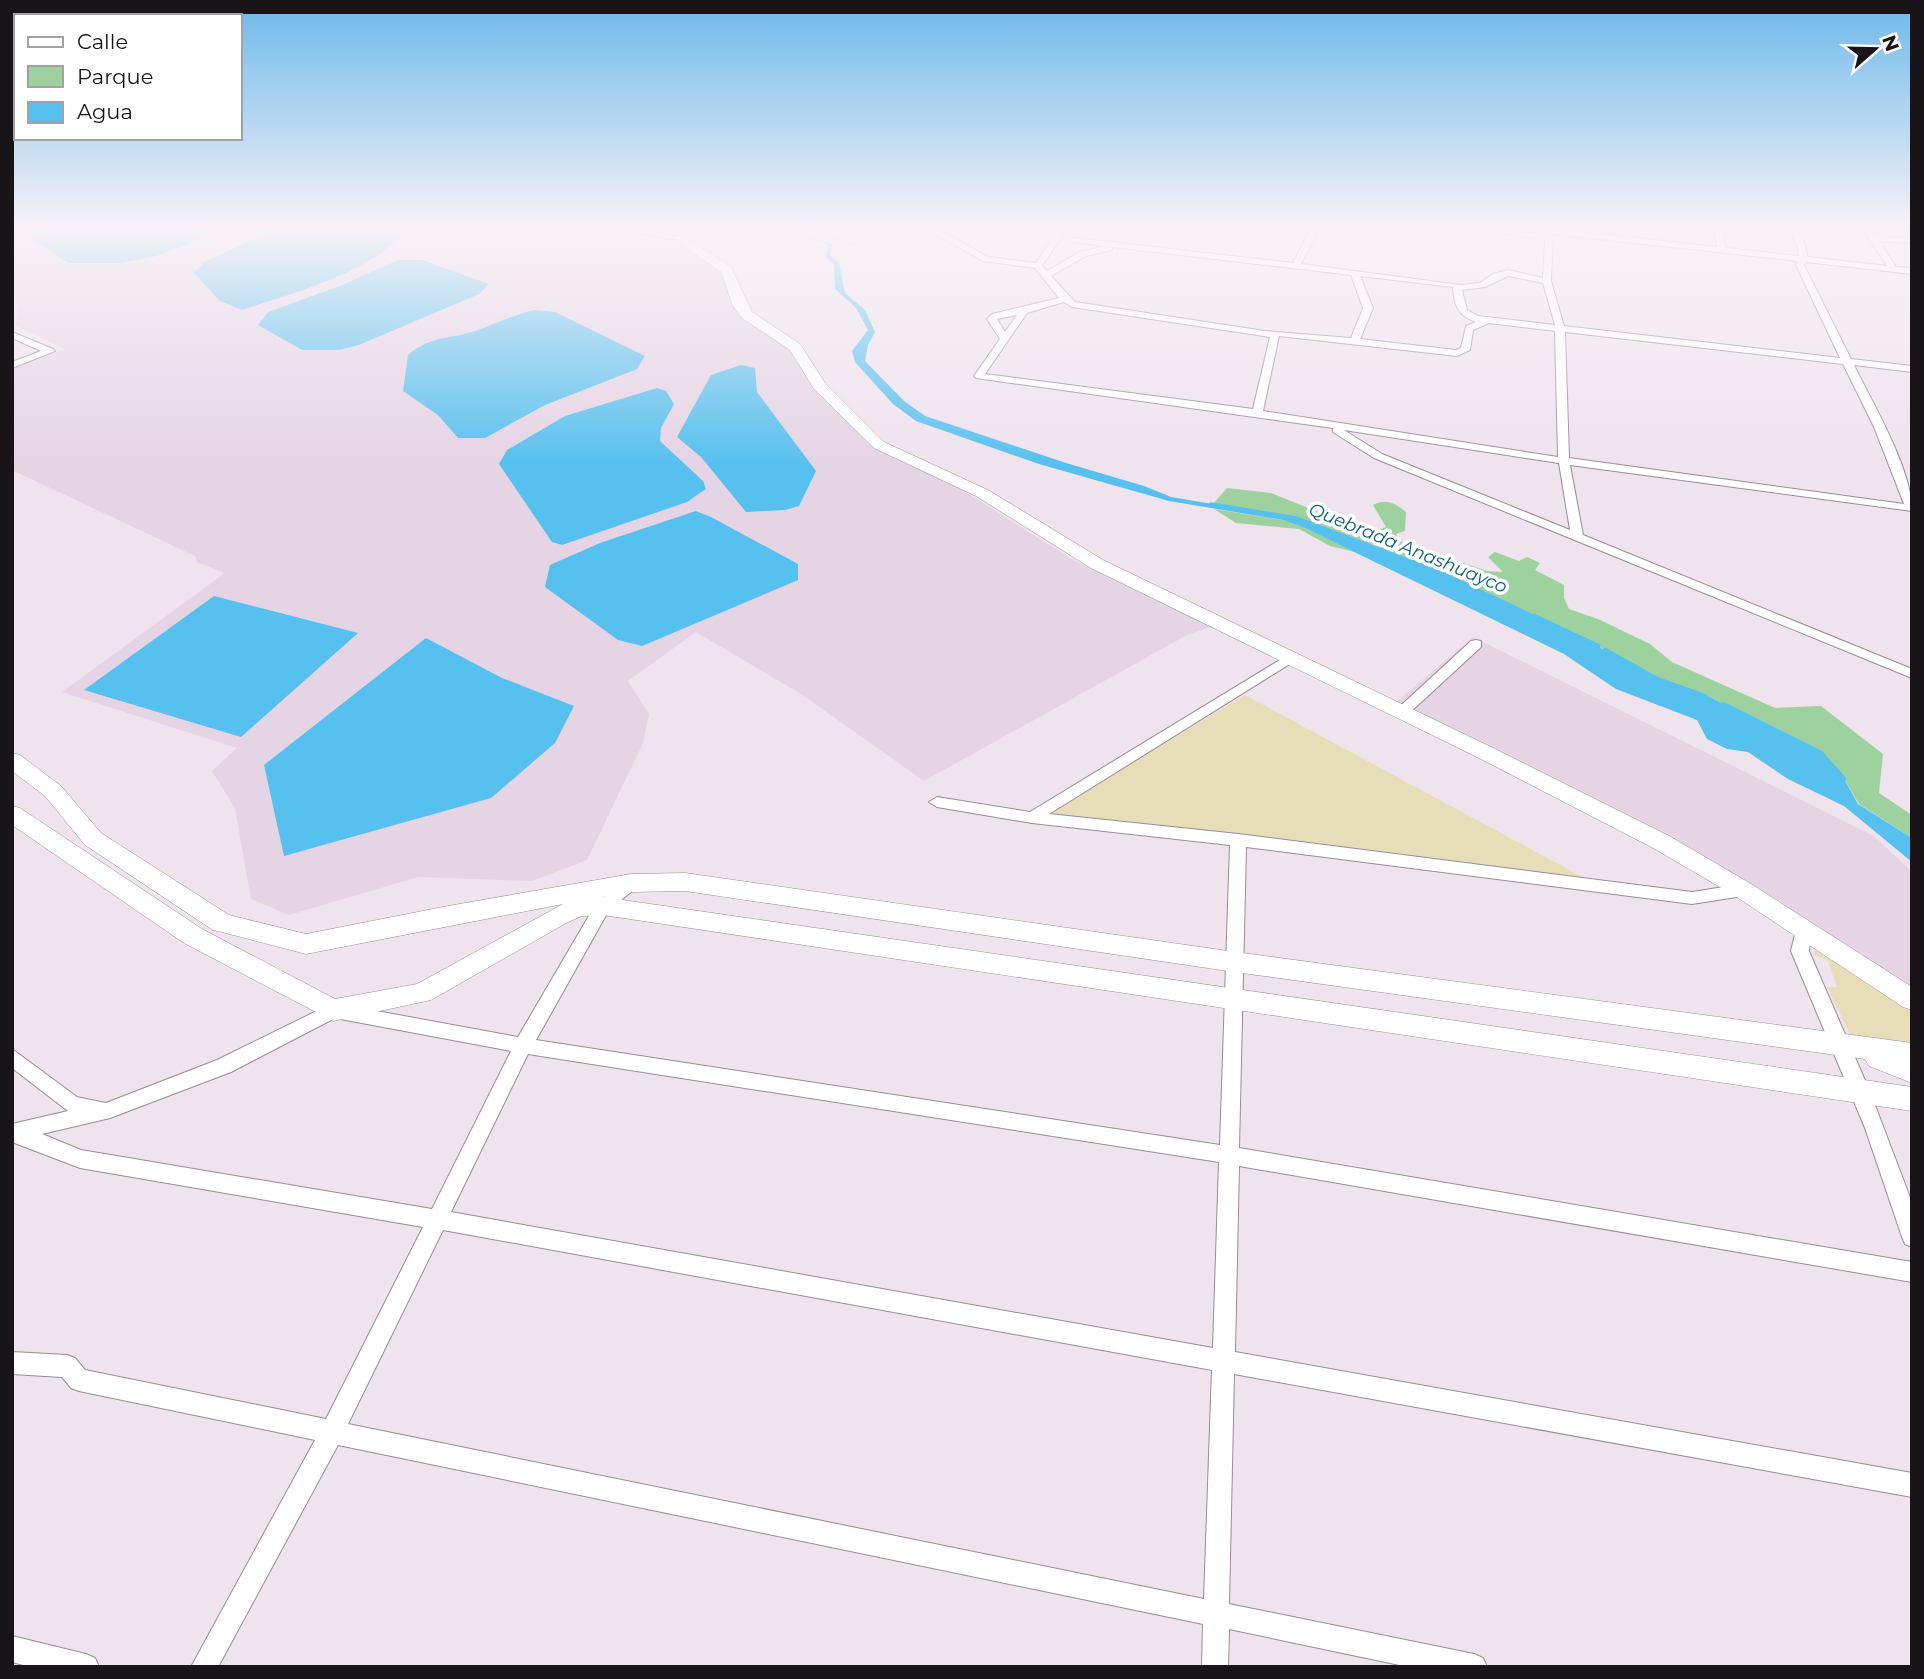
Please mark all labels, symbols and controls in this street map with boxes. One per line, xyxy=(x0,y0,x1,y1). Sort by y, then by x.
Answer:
legend xyxy=(14,14,242,140)
north arrow xyxy=(1840,14,1910,84)
text: Calle xyxy=(77,29,128,54)
text: N xyxy=(1877,32,1904,55)
text: Parque xyxy=(77,64,153,89)
text: Agua xyxy=(77,99,133,124)
water label: Quebrada Anashuayco xyxy=(1306,498,1510,598)

